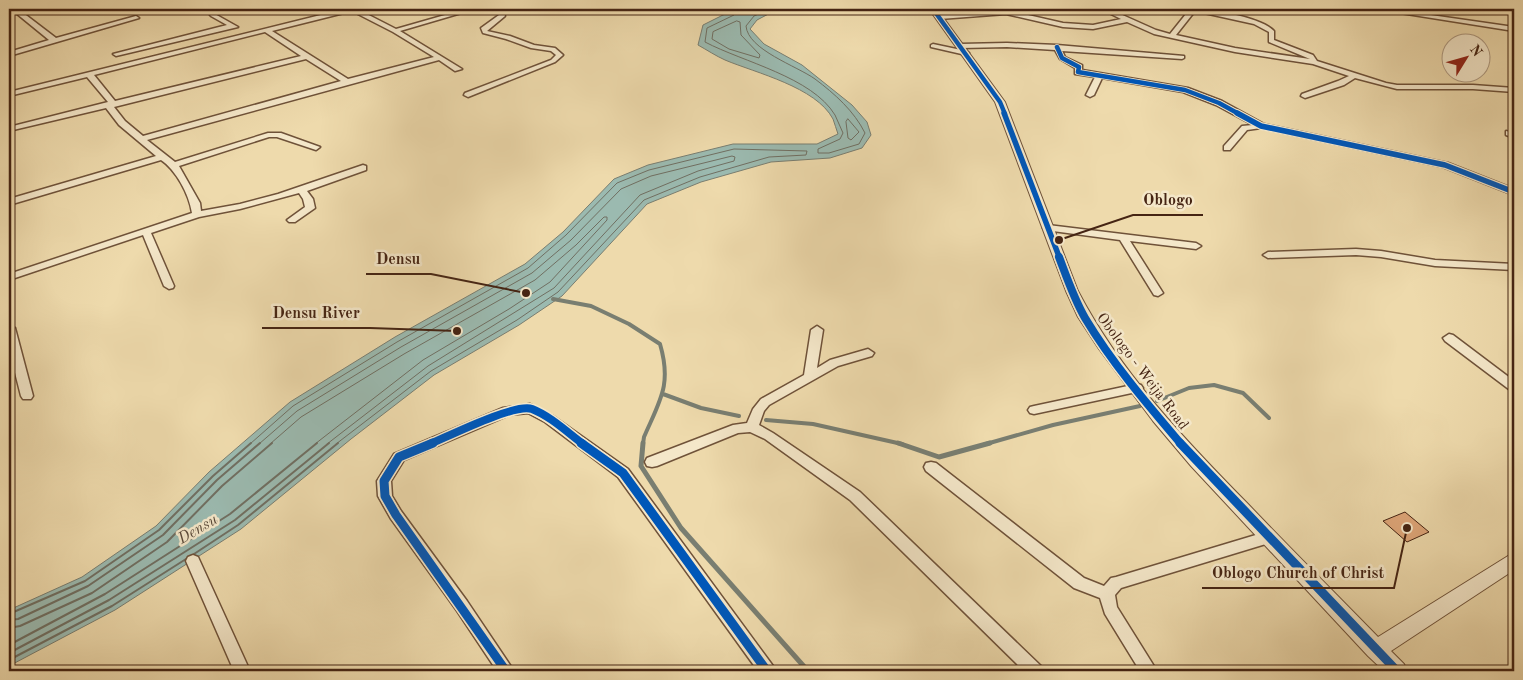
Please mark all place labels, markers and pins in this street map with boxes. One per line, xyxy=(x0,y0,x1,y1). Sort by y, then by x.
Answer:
callout: Oblogo xyxy=(1133,184,1203,215)
callout: Densu xyxy=(366,243,431,274)
callout: Densu River xyxy=(262,297,370,328)
callout: Oblogo Church of Christ xyxy=(1202,557,1394,588)

